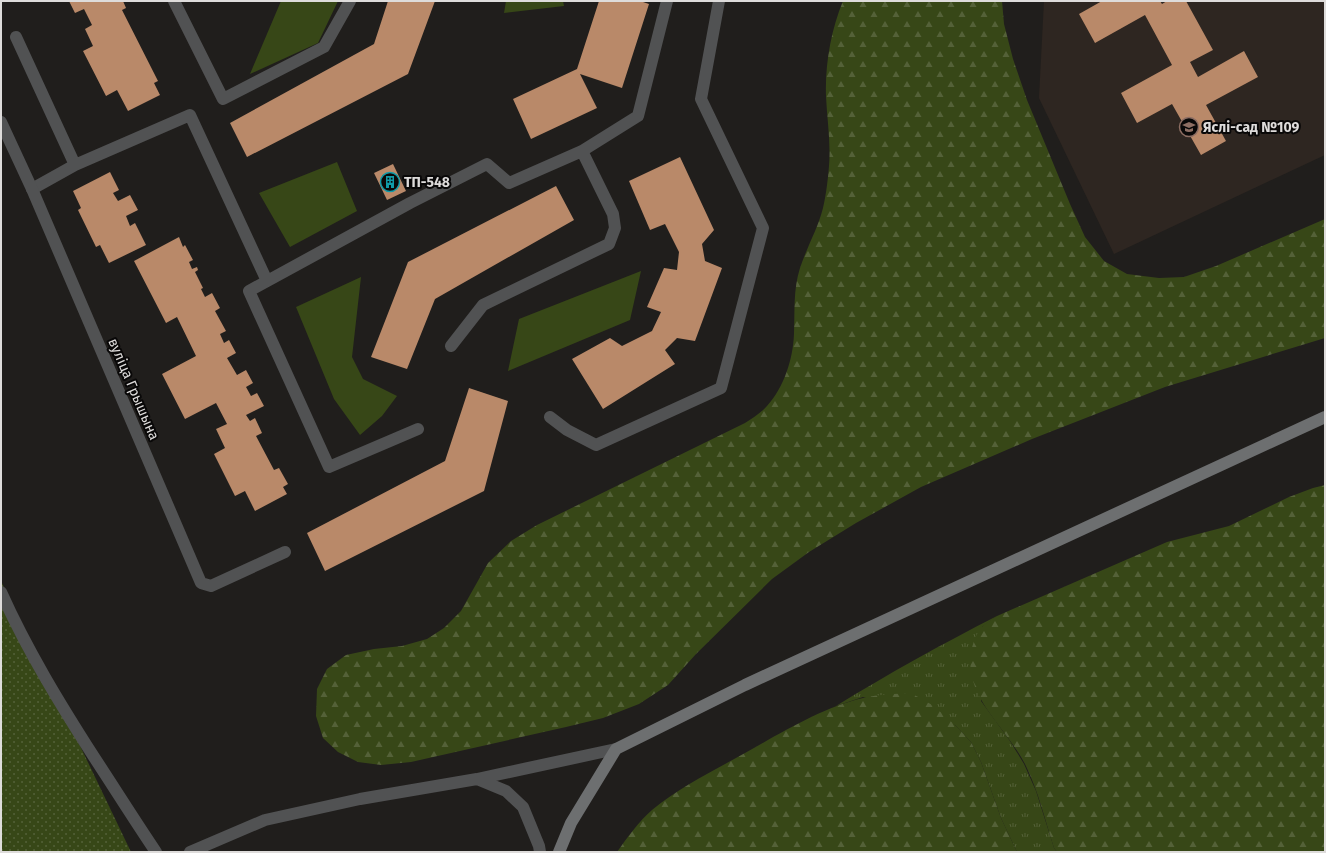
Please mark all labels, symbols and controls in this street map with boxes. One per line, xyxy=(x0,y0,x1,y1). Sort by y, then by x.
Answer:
school or university icon: Яслі-сад №109 xyxy=(1178,116,1200,138)
place label: Яслі-сад №109 xyxy=(1203,119,1300,136)
building icon: ТП-548 xyxy=(379,171,401,193)
place label: ТП-548 xyxy=(404,174,450,191)
street label: вуліца Грышына xyxy=(104,336,163,443)

